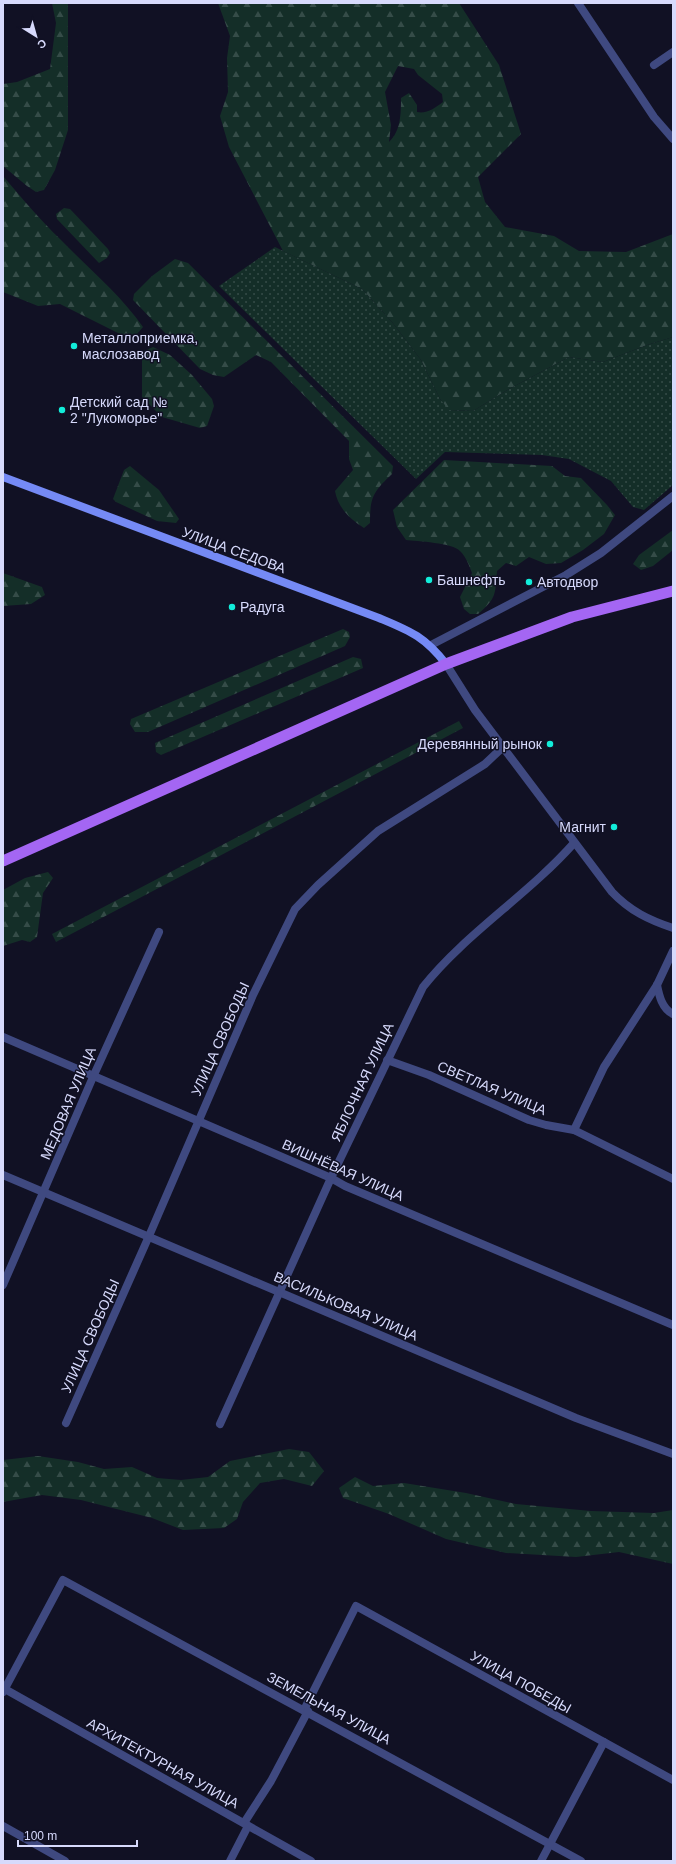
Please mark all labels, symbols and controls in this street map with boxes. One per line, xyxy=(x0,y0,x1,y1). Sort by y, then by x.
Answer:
north arrow xyxy=(16,16,56,56)
text: С xyxy=(35,37,49,51)
place label: Металлоприемка, маслозавод xyxy=(82,330,198,362)
marker: Металлоприемка, маслозавод xyxy=(69,341,79,351)
place label: Детский сад № 2 "Лукоморье" xyxy=(70,394,168,426)
marker: Детский сад № 2 "Лукоморье" xyxy=(57,405,67,415)
street label: УЛИЦА СЕДОВА xyxy=(180,524,289,576)
place label: Башнефть xyxy=(437,572,506,588)
place label: Автодвор xyxy=(537,574,598,590)
marker: Башнефть xyxy=(424,575,434,585)
marker: Автодвор xyxy=(524,577,534,587)
place label: Радуга xyxy=(240,599,285,615)
marker: Радуга xyxy=(227,602,237,612)
place label: Деревянный рынок xyxy=(418,736,543,752)
marker: Деревянный рынок xyxy=(545,739,555,749)
place label: Магнит xyxy=(559,819,607,835)
marker: Магнит xyxy=(609,822,619,832)
street label: УЛИЦА СВОБОДЫ xyxy=(188,980,252,1098)
street label: ЯБЛОЧНАЯ УЛИЦА xyxy=(327,1019,397,1144)
street label: МЕДОВАЯ УЛИЦА xyxy=(37,1044,99,1162)
street label: СВЕТЛАЯ УЛИЦА xyxy=(435,1058,550,1118)
street label: ВИШНЁВАЯ УЛИЦА xyxy=(280,1136,407,1204)
street label: ВАСИЛЬКОВАЯ УЛИЦА xyxy=(272,1268,421,1344)
street label: УЛИЦА СВОБОДЫ xyxy=(58,1277,122,1395)
street label: УЛИЦА ПОБЕДЫ xyxy=(468,1648,574,1716)
street label: ЗЕМЕЛЬНАЯ УЛИЦА xyxy=(264,1669,394,1748)
street label: АРХИТЕКТУРНАЯ УЛИЦА xyxy=(84,1715,242,1812)
scale bar xyxy=(18,1822,137,1848)
text: 100 m xyxy=(24,1829,57,1843)

